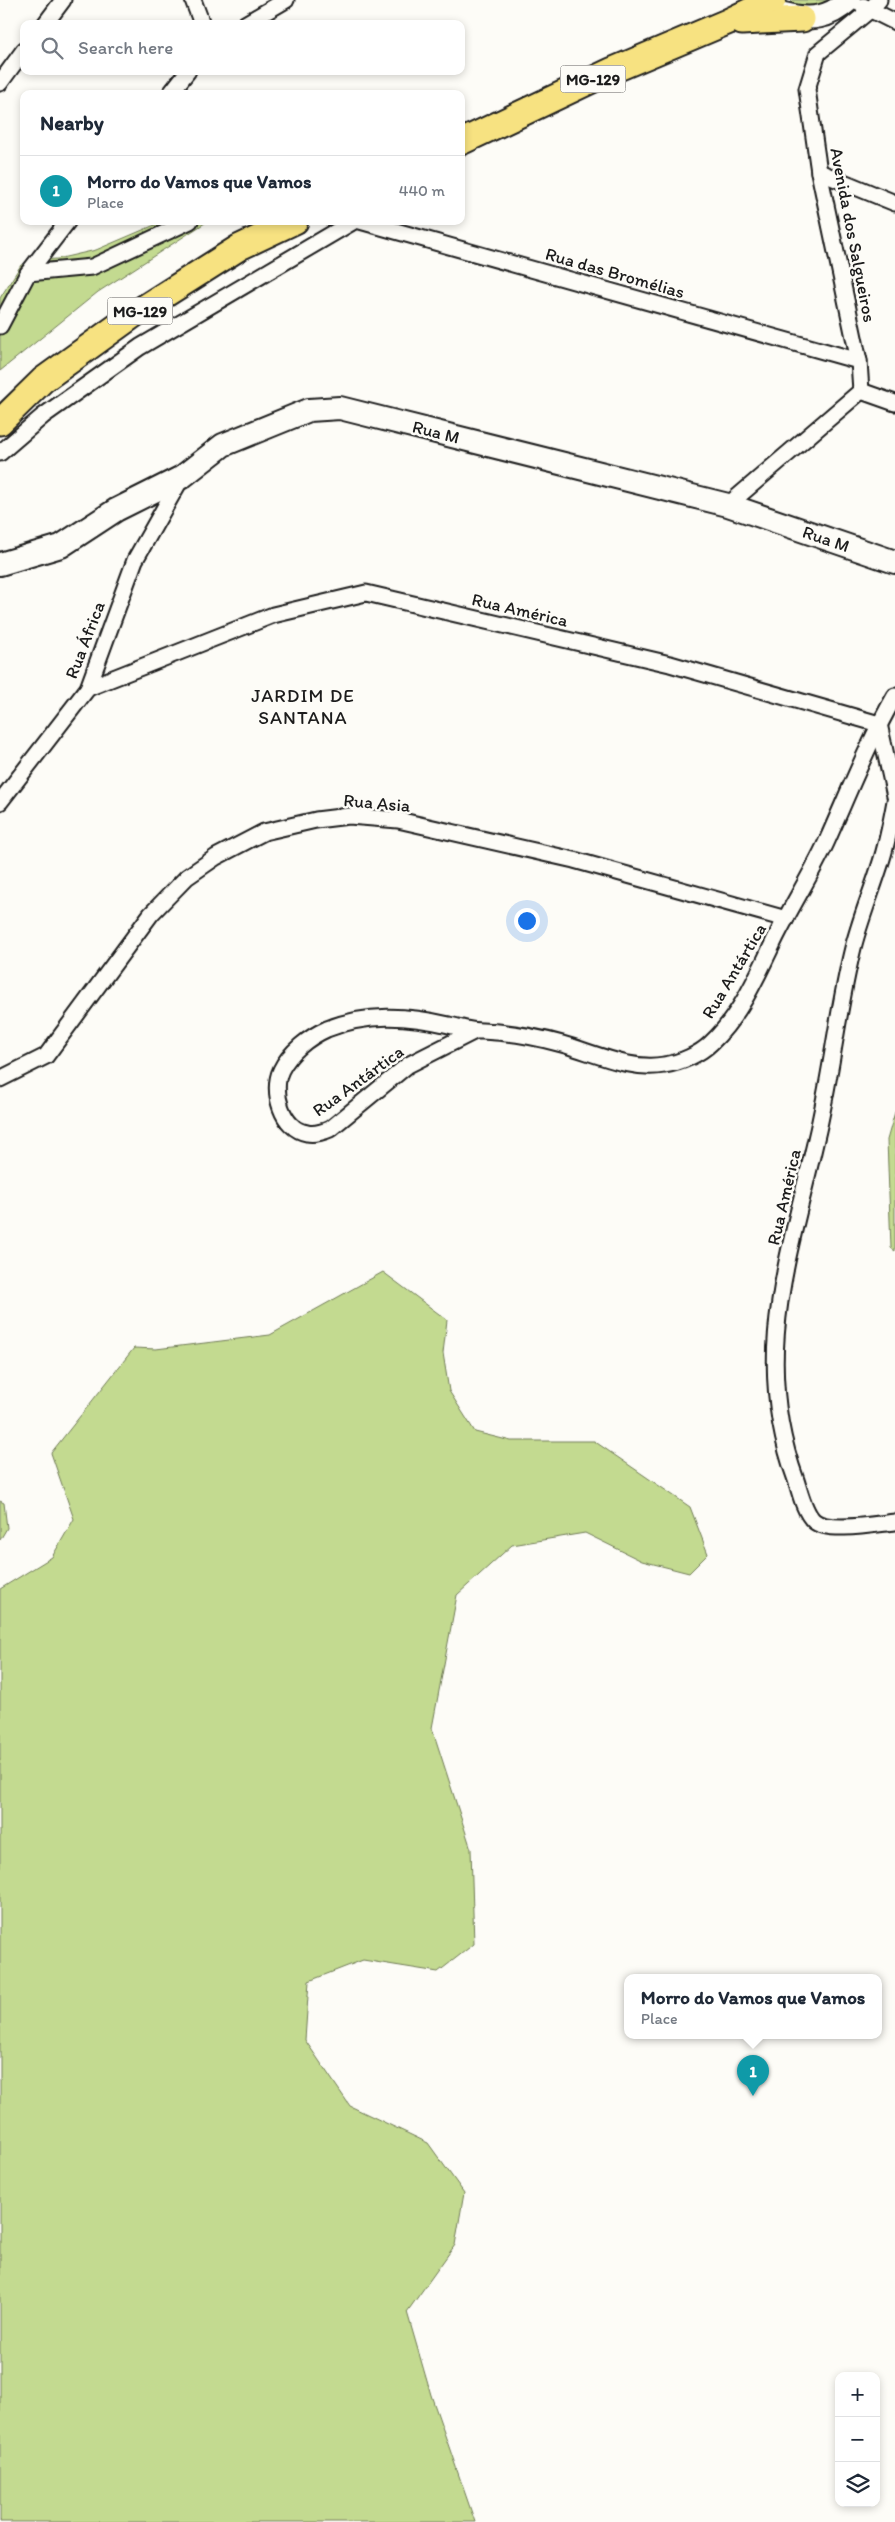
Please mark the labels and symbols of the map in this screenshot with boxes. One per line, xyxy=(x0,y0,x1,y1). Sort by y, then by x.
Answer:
road number: MG-129 xyxy=(560,66,626,92)
street label: Avenida dos Salgueiros xyxy=(825,146,881,324)
street label: Rua das Bromélias xyxy=(543,243,687,303)
road number: MG-129 xyxy=(108,298,172,324)
street label: Rua M xyxy=(410,415,462,449)
street label: Rua M xyxy=(800,521,852,557)
street label: Rua América xyxy=(470,588,571,632)
street label: Rua África xyxy=(60,598,110,682)
district label: JARDIM DE SANTANA xyxy=(251,684,355,729)
street label: Rua Asia xyxy=(343,789,412,817)
your location xyxy=(514,908,540,934)
street label: Rua Antártica xyxy=(697,919,771,1023)
street label: Rua Antártica xyxy=(308,1041,408,1121)
street label: Rua América xyxy=(762,1146,806,1247)
pin: 1 xyxy=(737,2055,769,2096)

